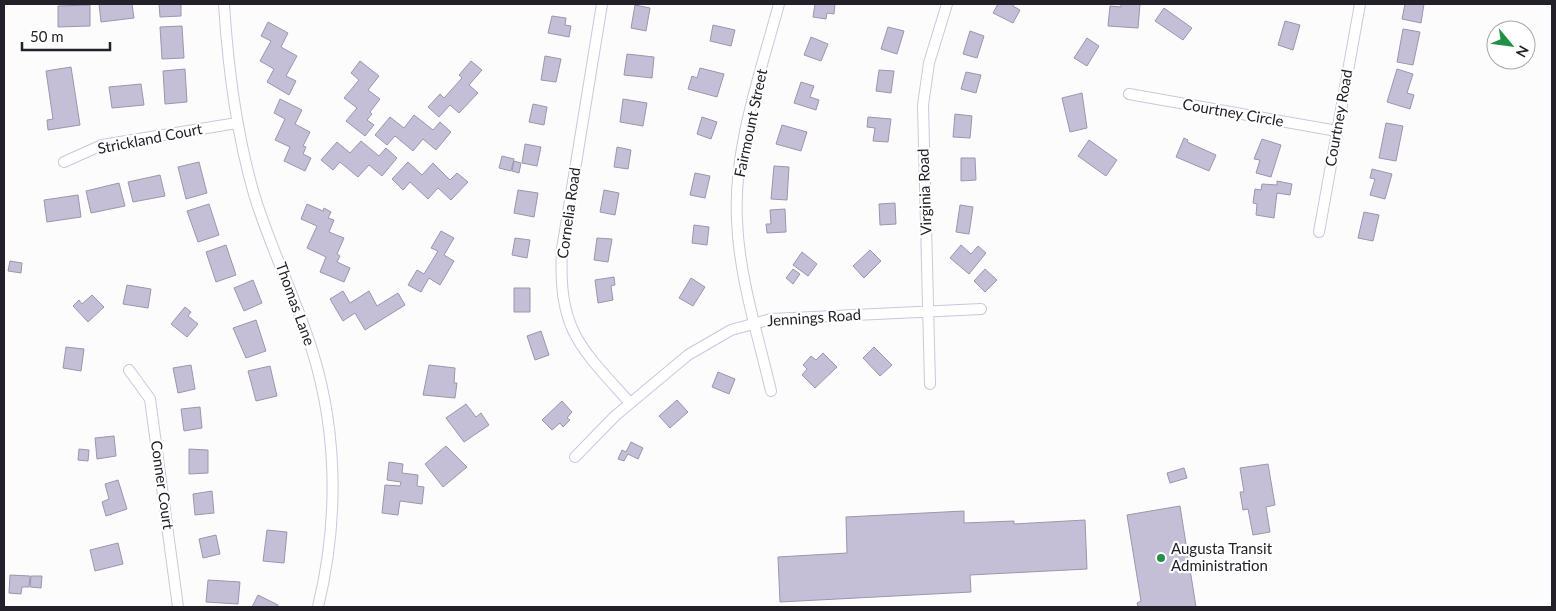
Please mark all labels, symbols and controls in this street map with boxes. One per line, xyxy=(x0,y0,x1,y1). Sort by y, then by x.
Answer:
scale bar xyxy=(22,20,110,52)
north arrow xyxy=(1486,20,1536,70)
text: 50 m xyxy=(30,27,64,45)
text: N xyxy=(1513,43,1533,60)
street label: Fairmount Street xyxy=(730,66,770,179)
street label: Courtney Road xyxy=(1321,68,1355,168)
street label: Courtney Circle xyxy=(1181,94,1285,130)
street label: Strickland Court xyxy=(96,119,204,157)
street label: Virginia Road xyxy=(913,148,935,236)
street label: Cornelia Road xyxy=(553,166,583,260)
street label: Thomas Lane xyxy=(273,260,319,348)
street label: Jennings Road xyxy=(766,305,861,329)
street label: Conner Court xyxy=(148,439,178,531)
place label: Augusta Transit Administration xyxy=(1171,539,1273,574)
marker: Augusta Transit Administration xyxy=(1155,552,1167,564)

